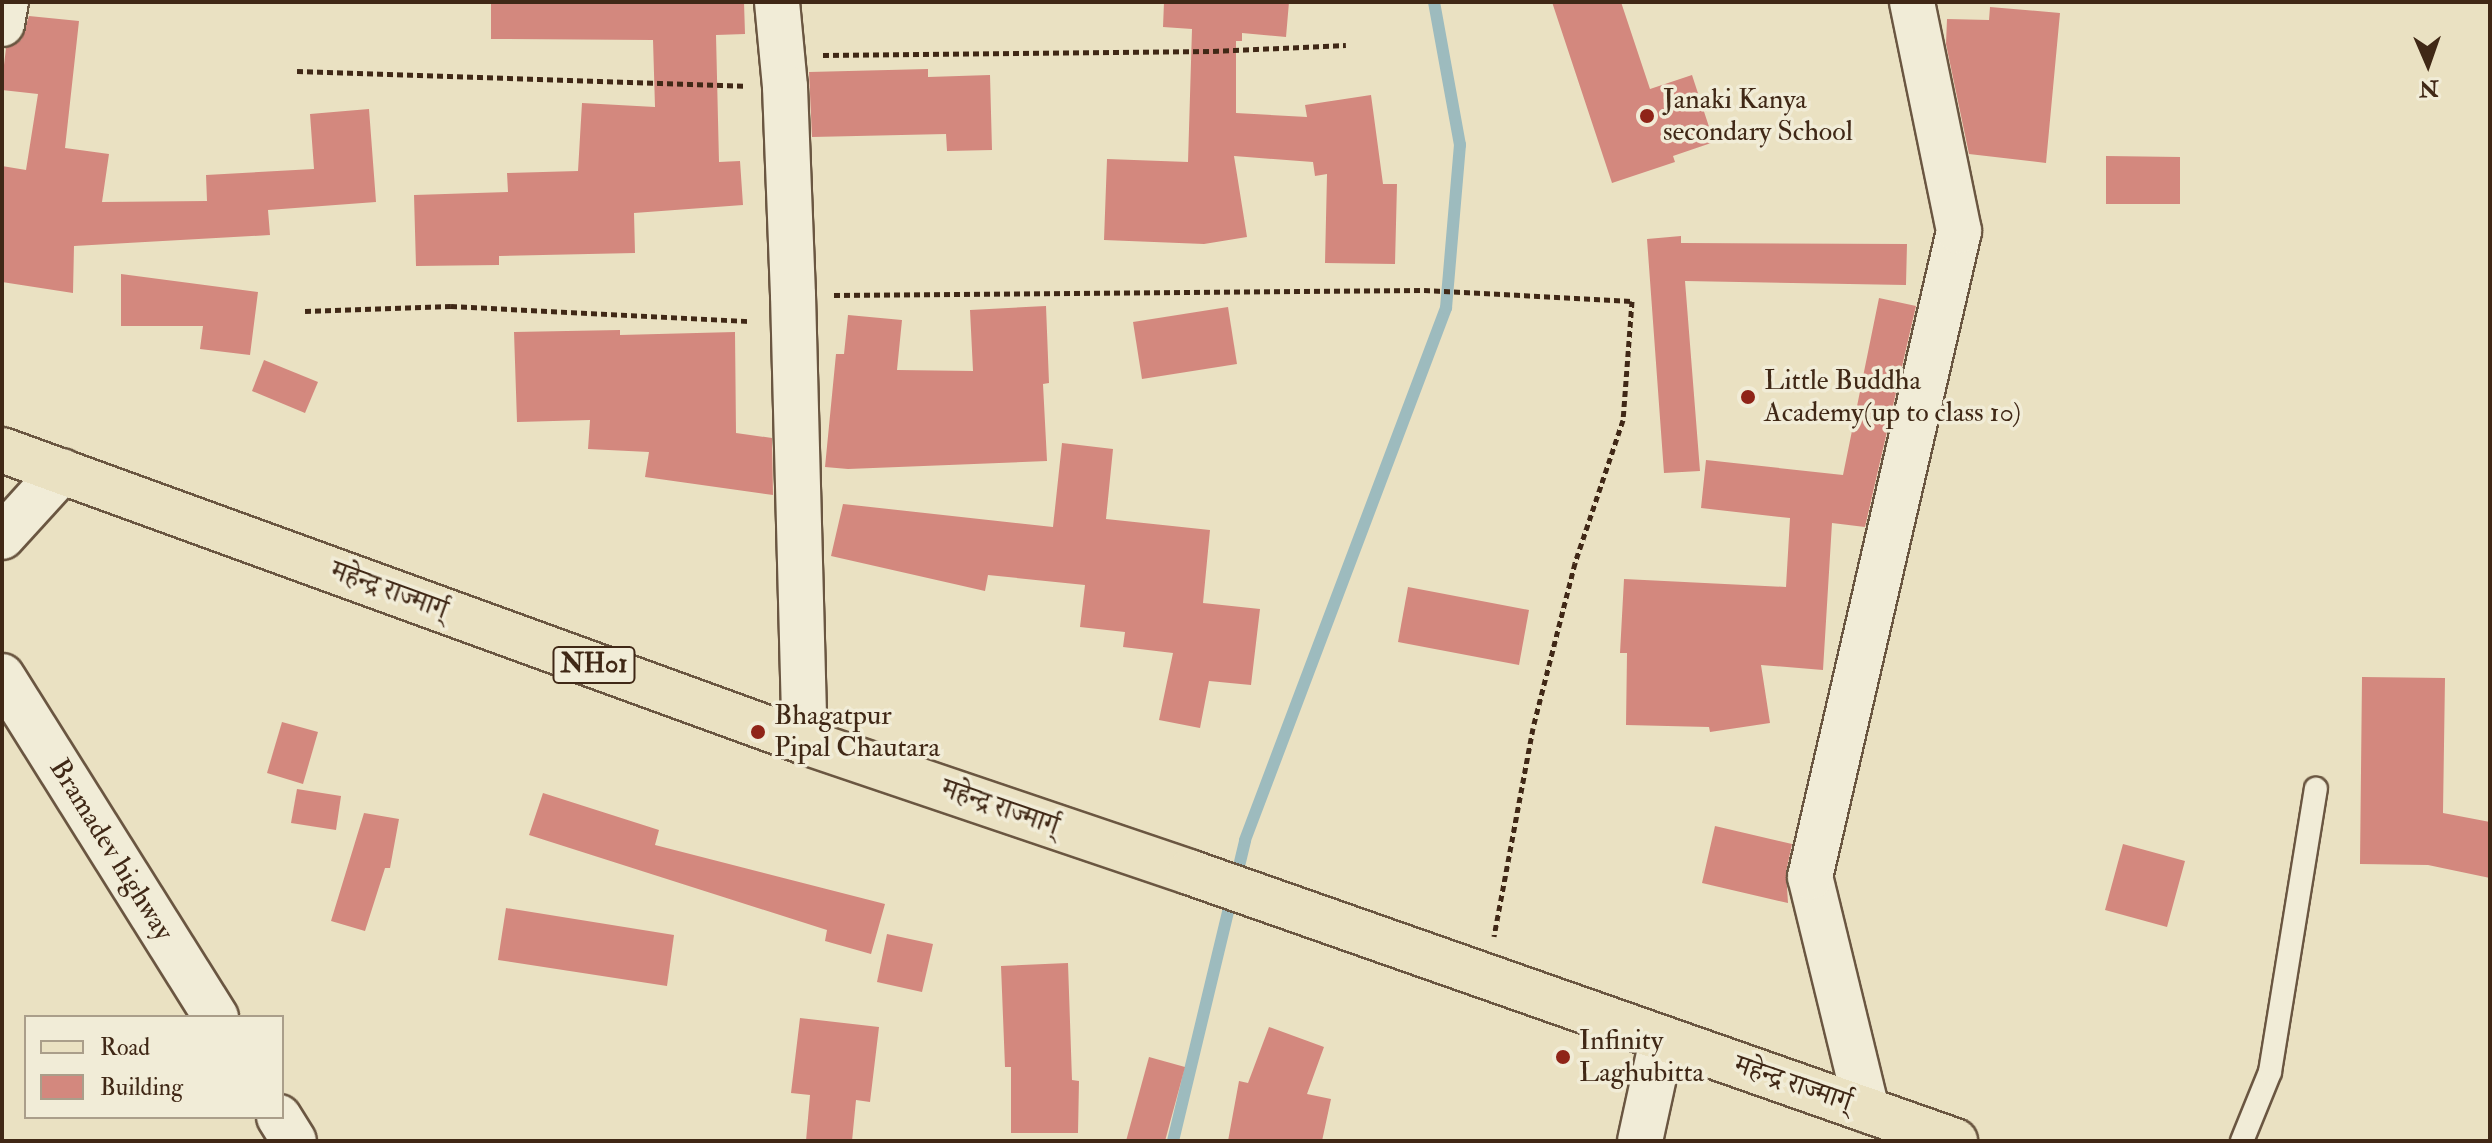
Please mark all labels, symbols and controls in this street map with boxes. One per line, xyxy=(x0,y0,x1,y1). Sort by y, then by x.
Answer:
north arrow xyxy=(2388,24,2468,104)
text: N xyxy=(2419,74,2439,102)
place label: Janaki Kanya secondary School xyxy=(1663,83,1853,149)
marker: Janaki Kanya secondary School xyxy=(1638,107,1656,125)
place label: Little Buddha Academy(up to class 10) xyxy=(1764,364,2021,430)
marker: Little Buddha Academy(up to class 10) xyxy=(1739,388,1757,406)
street label: महेन्द्र राज्मार्ग् xyxy=(326,554,452,628)
road number: NH01 xyxy=(552,643,636,687)
place label: Bhagatpur Pipal Chautara xyxy=(774,699,940,765)
marker: Bhagatpur Pipal Chautara xyxy=(749,723,767,741)
street label: Bramadev highway xyxy=(42,753,180,947)
street label: महेन्द्र राज्मार्ग् xyxy=(937,772,1063,844)
legend xyxy=(24,1015,284,1119)
place label: Infinity Laghubitta xyxy=(1579,1024,1704,1090)
text: Road xyxy=(100,1032,150,1063)
marker: Infinity Laghubitta xyxy=(1554,1048,1572,1066)
street label: महेन्द्र राज्मार्ग् xyxy=(1730,1048,1856,1120)
text: Building xyxy=(100,1072,183,1103)

